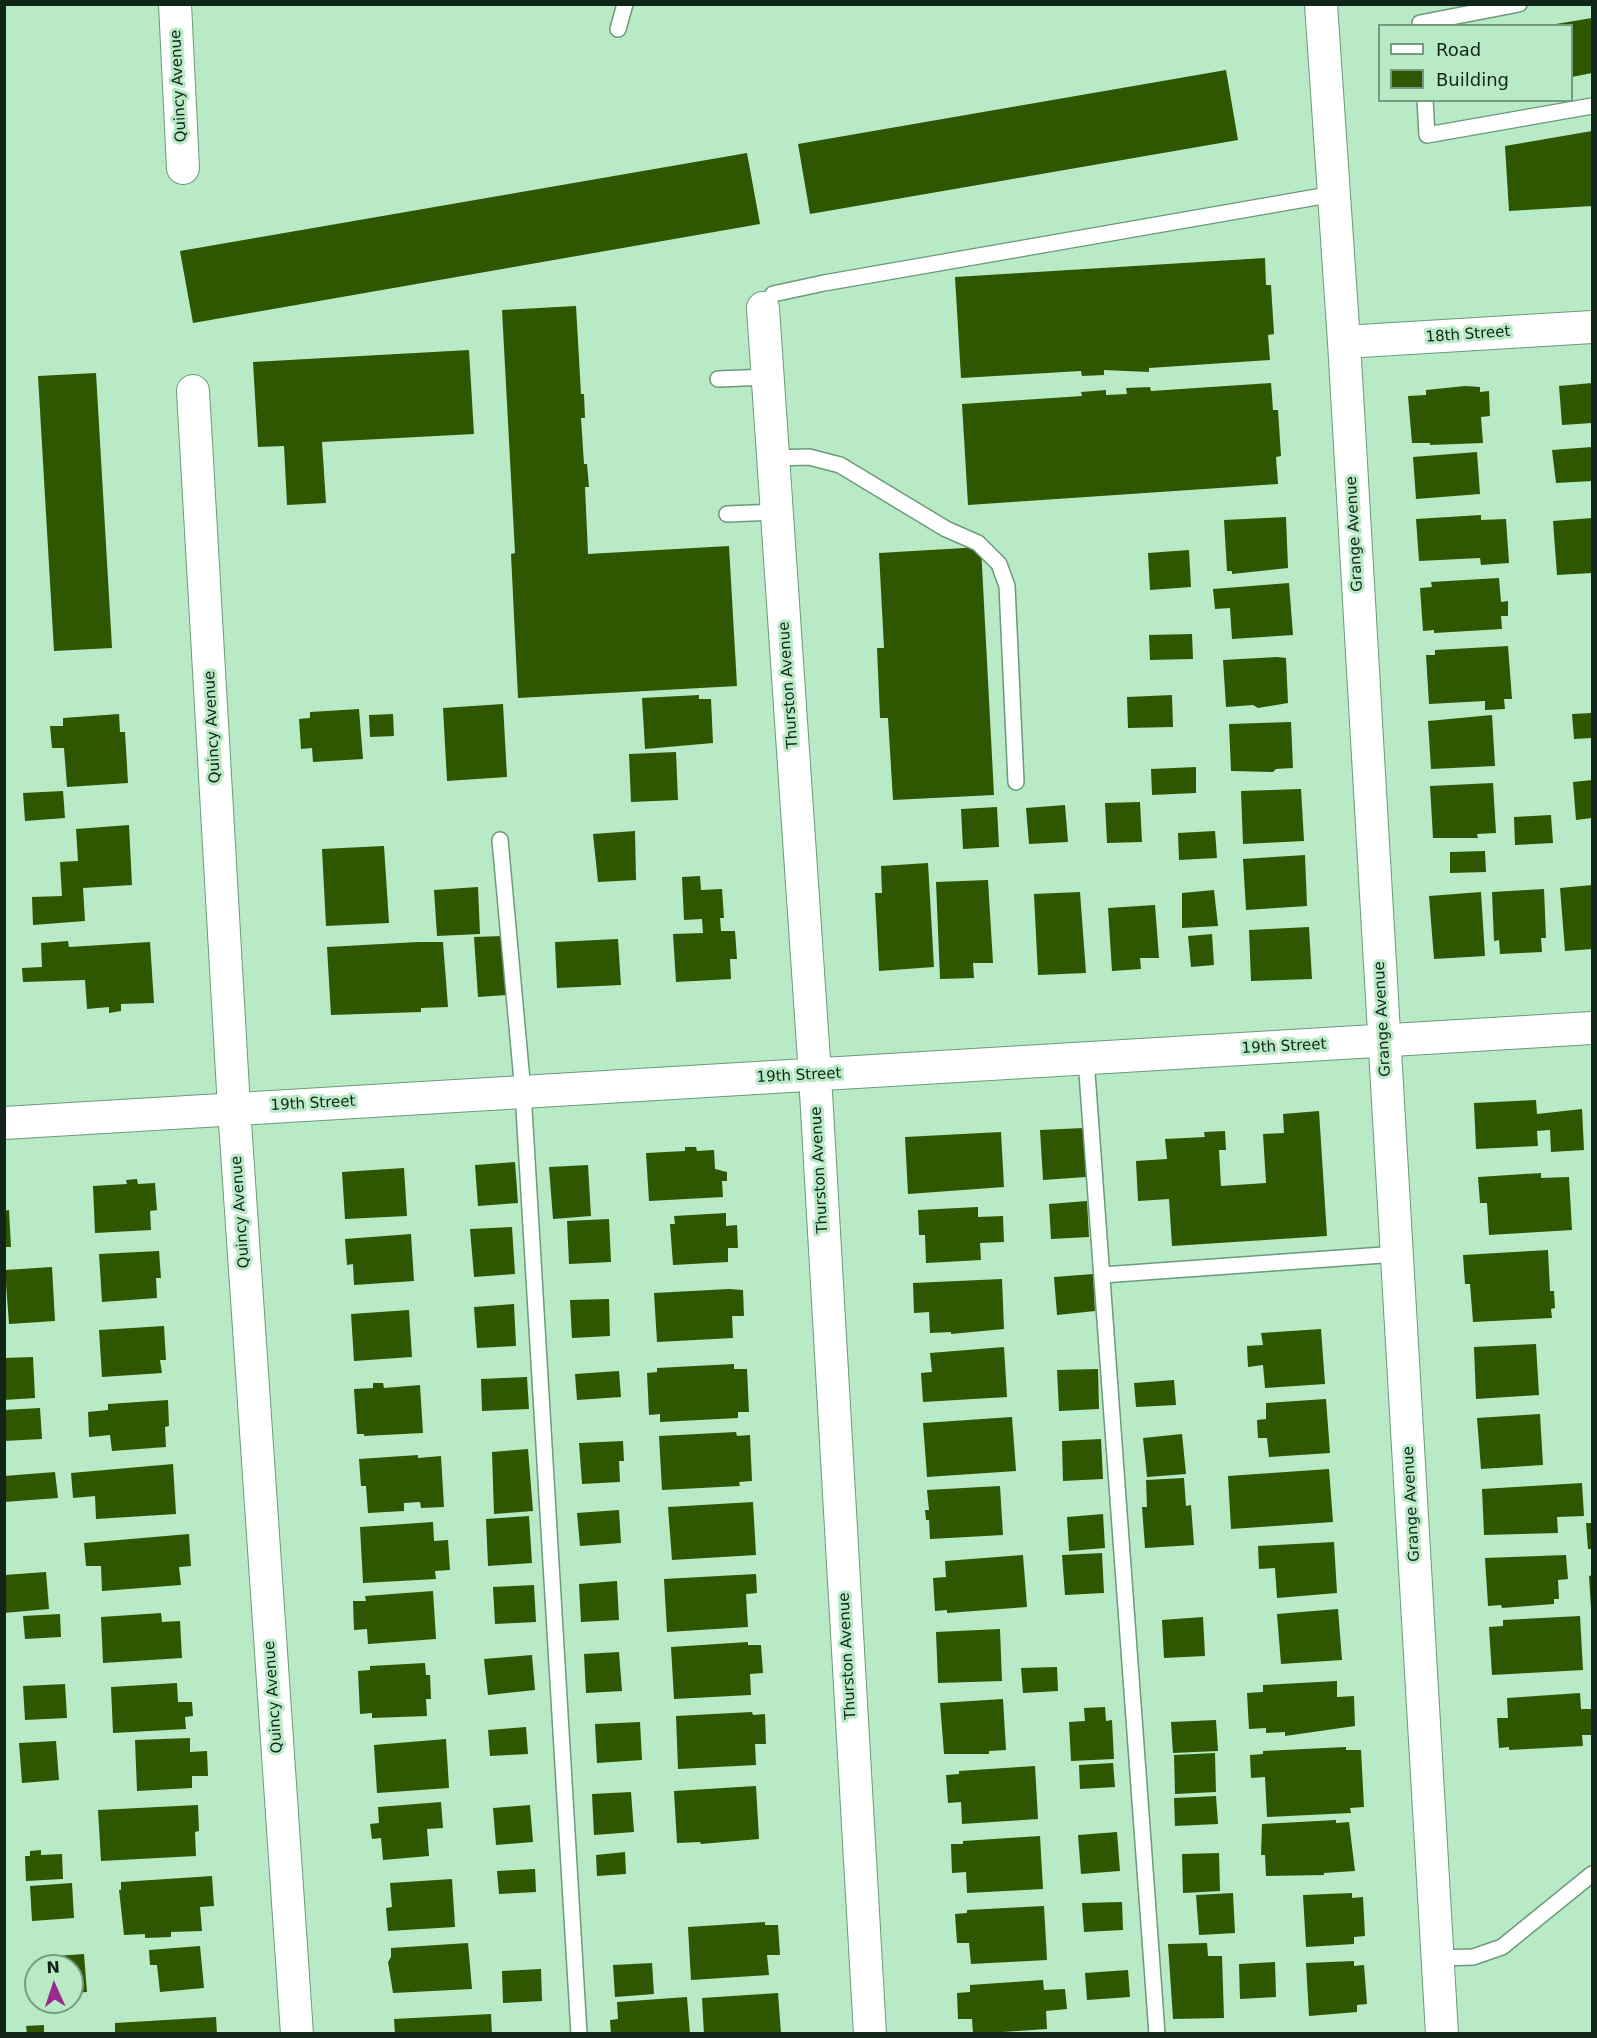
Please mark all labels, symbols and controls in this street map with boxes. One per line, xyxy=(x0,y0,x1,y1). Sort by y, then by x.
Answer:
legend xyxy=(1378,24,1573,102)
street label: Quincy Avenue xyxy=(167,29,191,143)
text: Road xyxy=(1436,39,1481,60)
text: Building xyxy=(1436,69,1509,90)
street label: 18th Street xyxy=(1425,323,1511,347)
street label: Grange Avenue xyxy=(1343,476,1367,592)
street label: Thurston Avenue xyxy=(776,621,802,749)
street label: Quincy Avenue xyxy=(201,670,225,784)
street label: Grange Avenue xyxy=(1371,961,1395,1077)
street label: 19th Street xyxy=(1241,1036,1327,1058)
street label: 19th Street xyxy=(756,1065,842,1087)
street label: 19th Street xyxy=(270,1093,356,1115)
street label: Thurston Avenue xyxy=(808,1106,832,1234)
street label: Quincy Avenue xyxy=(228,1155,254,1269)
street label: Grange Avenue xyxy=(1400,1446,1424,1562)
street label: Thurston Avenue xyxy=(836,1592,860,1720)
street label: Quincy Avenue xyxy=(261,1640,287,1754)
north arrow xyxy=(24,1954,84,2014)
text: N xyxy=(46,1958,60,1977)

